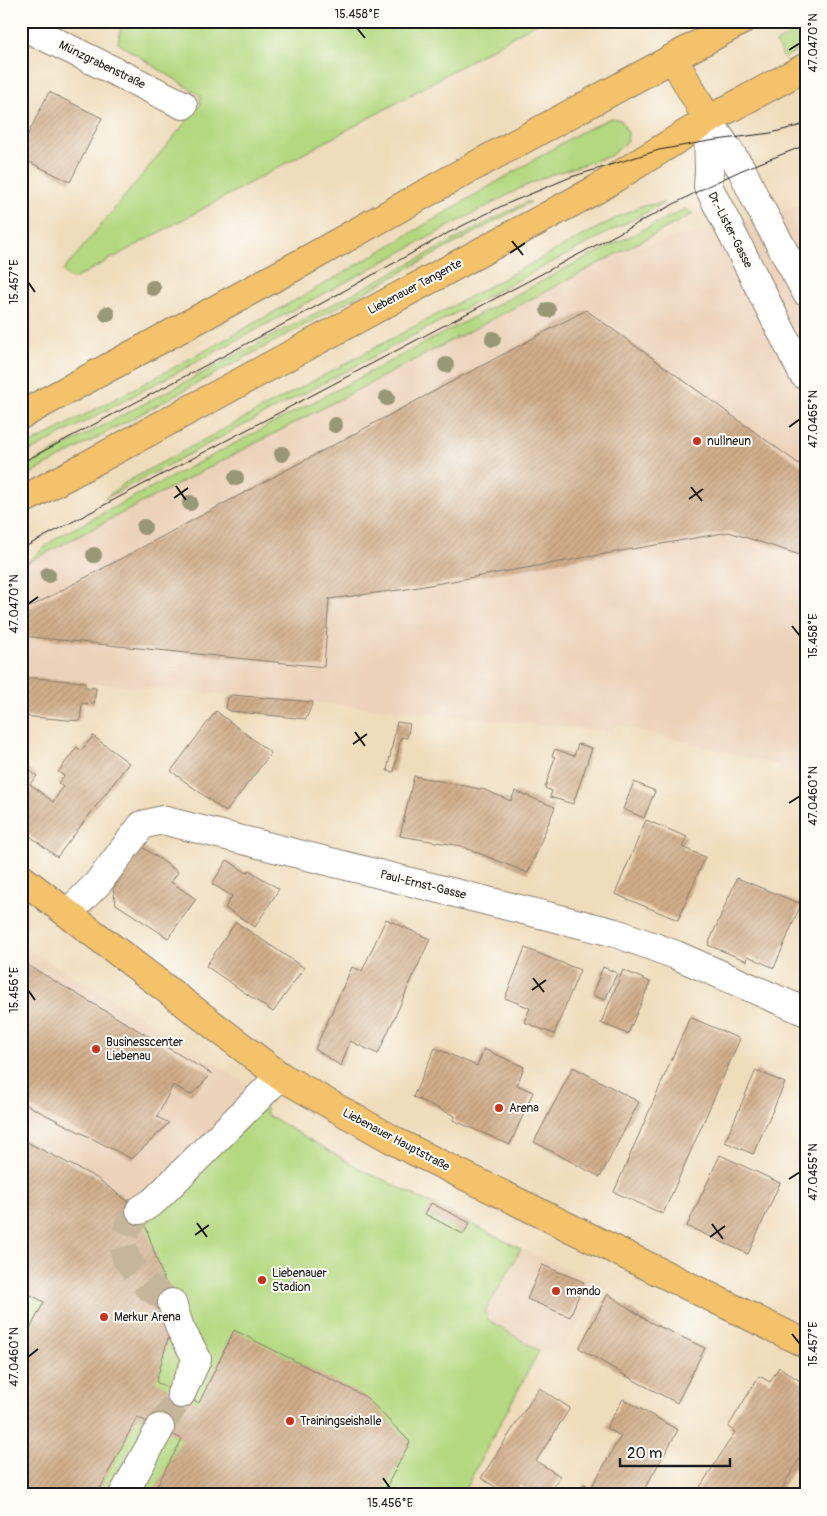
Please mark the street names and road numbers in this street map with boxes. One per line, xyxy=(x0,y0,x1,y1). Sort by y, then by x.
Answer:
street label: Münzgrabenstraße xyxy=(56,38,148,92)
street label: Dr.-Lister-Gasse xyxy=(704,189,756,271)
street label: Liebenauer Tangente xyxy=(365,256,465,318)
street label: Paul-Ernst-Gasse xyxy=(378,867,468,903)
street label: Liebenauer Hauptstraße xyxy=(340,1105,452,1175)

